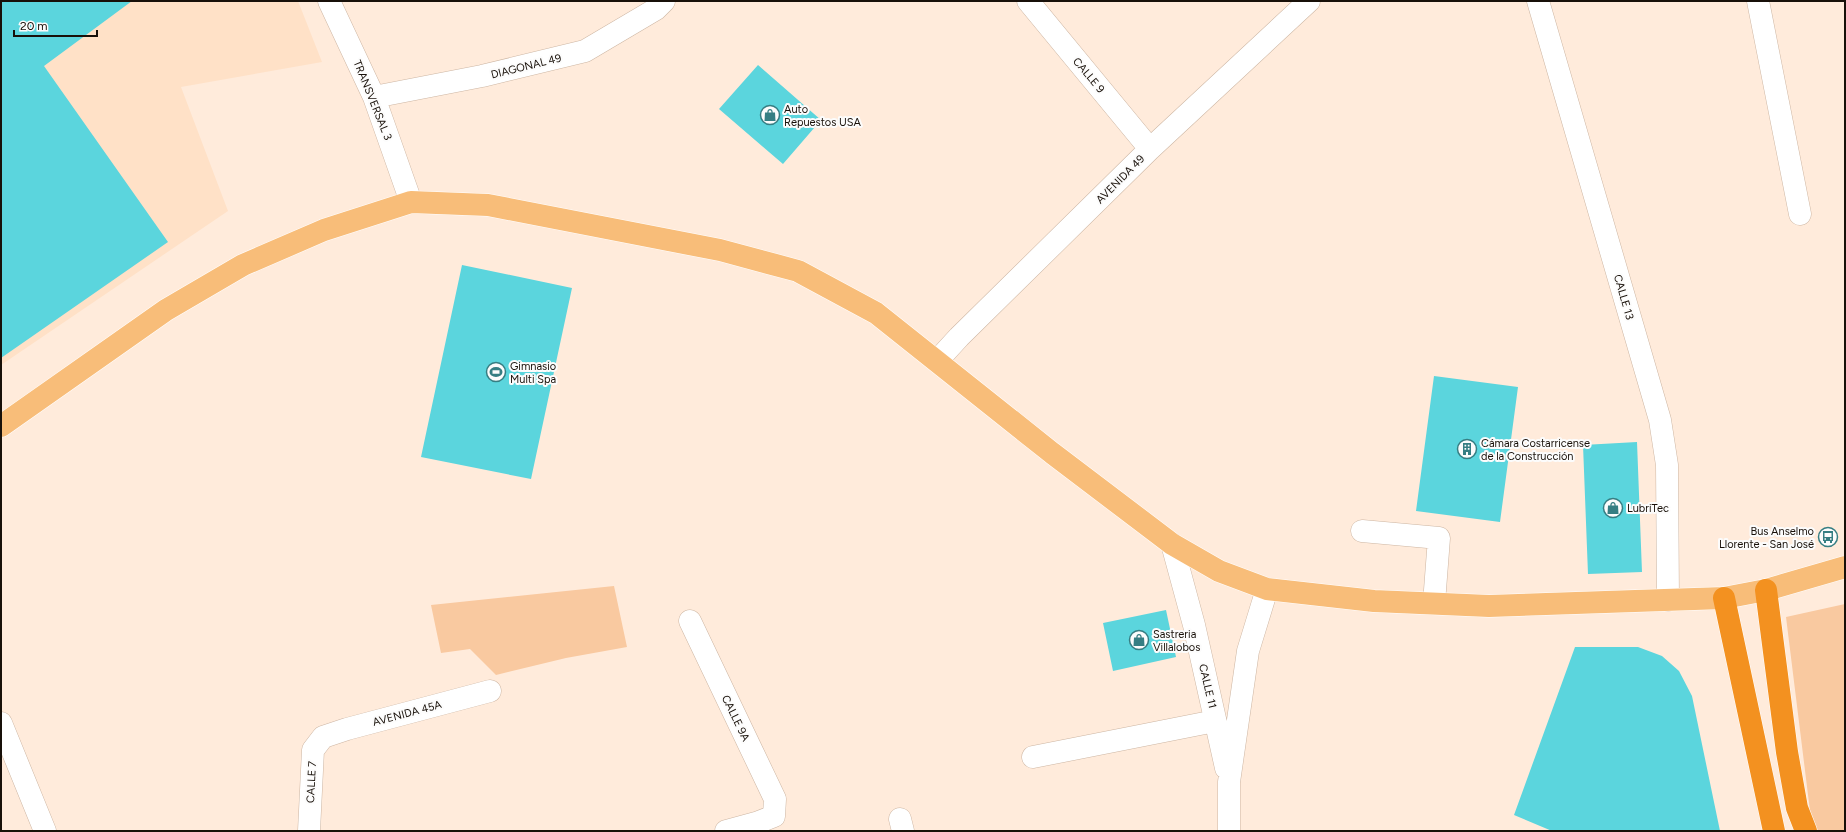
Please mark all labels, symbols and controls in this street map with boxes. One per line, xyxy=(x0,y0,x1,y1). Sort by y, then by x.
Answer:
scale bar xyxy=(14,12,97,38)
text: 20 m xyxy=(20,19,48,33)
street label: DIAGONAL 49 xyxy=(490,51,563,82)
street label: CALLE 9 xyxy=(1070,55,1107,96)
street label: TRANSVERSAL 3 xyxy=(351,58,395,142)
place label: Auto Repuestos USA xyxy=(784,103,862,129)
shop icon: Auto Repuestos USA xyxy=(759,104,781,126)
street label: AVENIDA 49 xyxy=(1093,152,1147,206)
street label: CALLE 13 xyxy=(1611,273,1636,321)
place label: Gimnasio Multi Spa xyxy=(510,360,556,386)
sports icon: Gimnasio Multi Spa xyxy=(485,361,507,383)
place label: Cámara Costarricense de la Construcción xyxy=(1481,437,1590,463)
building icon: Cámara Costarricense de la Construcción xyxy=(1456,438,1478,460)
shop icon: LubriTec xyxy=(1602,497,1624,519)
place label: LubriTec xyxy=(1627,502,1669,515)
place label: Bus Anselmo Llorente - San José xyxy=(1719,525,1814,551)
bus stop icon: Bus Anselmo Llorente - San José xyxy=(1817,526,1839,548)
place label: Sastreria Villalobos xyxy=(1153,628,1200,654)
shop icon: Sastreria Villalobos xyxy=(1128,629,1150,651)
street label: CALLE 11 xyxy=(1196,663,1219,710)
street label: CALLE 9A xyxy=(719,693,753,744)
street label: AVENIDA 45A xyxy=(371,698,444,729)
street label: CALLE 7 xyxy=(304,761,319,803)

